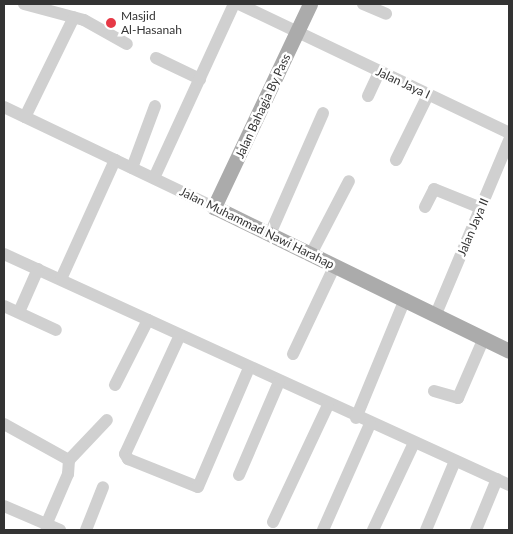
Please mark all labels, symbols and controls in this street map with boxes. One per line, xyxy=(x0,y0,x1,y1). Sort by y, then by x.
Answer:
place label: Masjid Al-Hasanah xyxy=(121,9,182,37)
marker: Masjid Al-Hasanah xyxy=(105,17,117,29)
street label: Jalan Bahagia By Pass xyxy=(232,51,294,161)
street label: Jalan Jaya I xyxy=(373,64,433,102)
street label: Jalan Muhammad Nawi Harahap xyxy=(177,184,337,272)
street label: Jalan Jaya II xyxy=(454,196,492,258)

